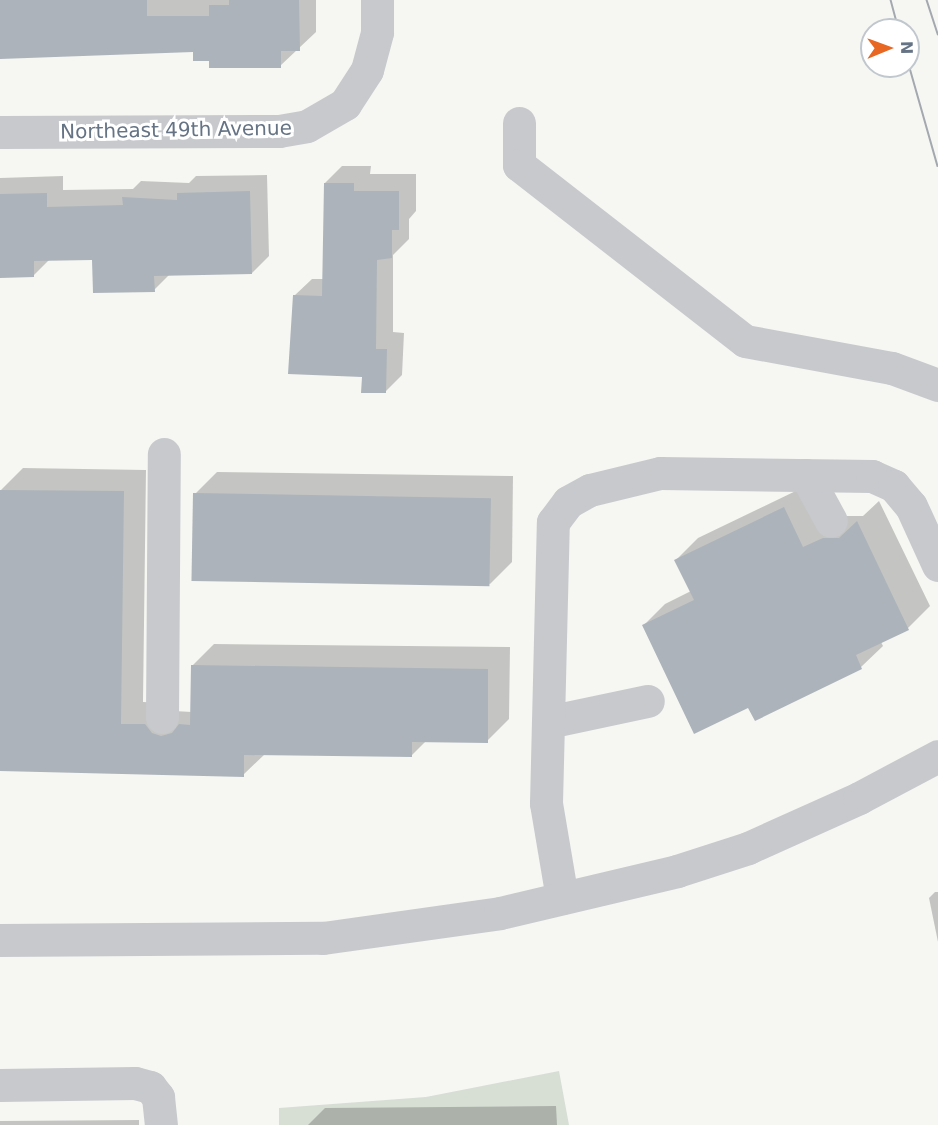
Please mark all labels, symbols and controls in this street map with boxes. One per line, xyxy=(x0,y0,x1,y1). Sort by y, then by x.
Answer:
north arrow xyxy=(860,18,920,78)
text: N xyxy=(897,41,916,55)
street label: Northeast 49th Avenue xyxy=(60,116,292,144)

